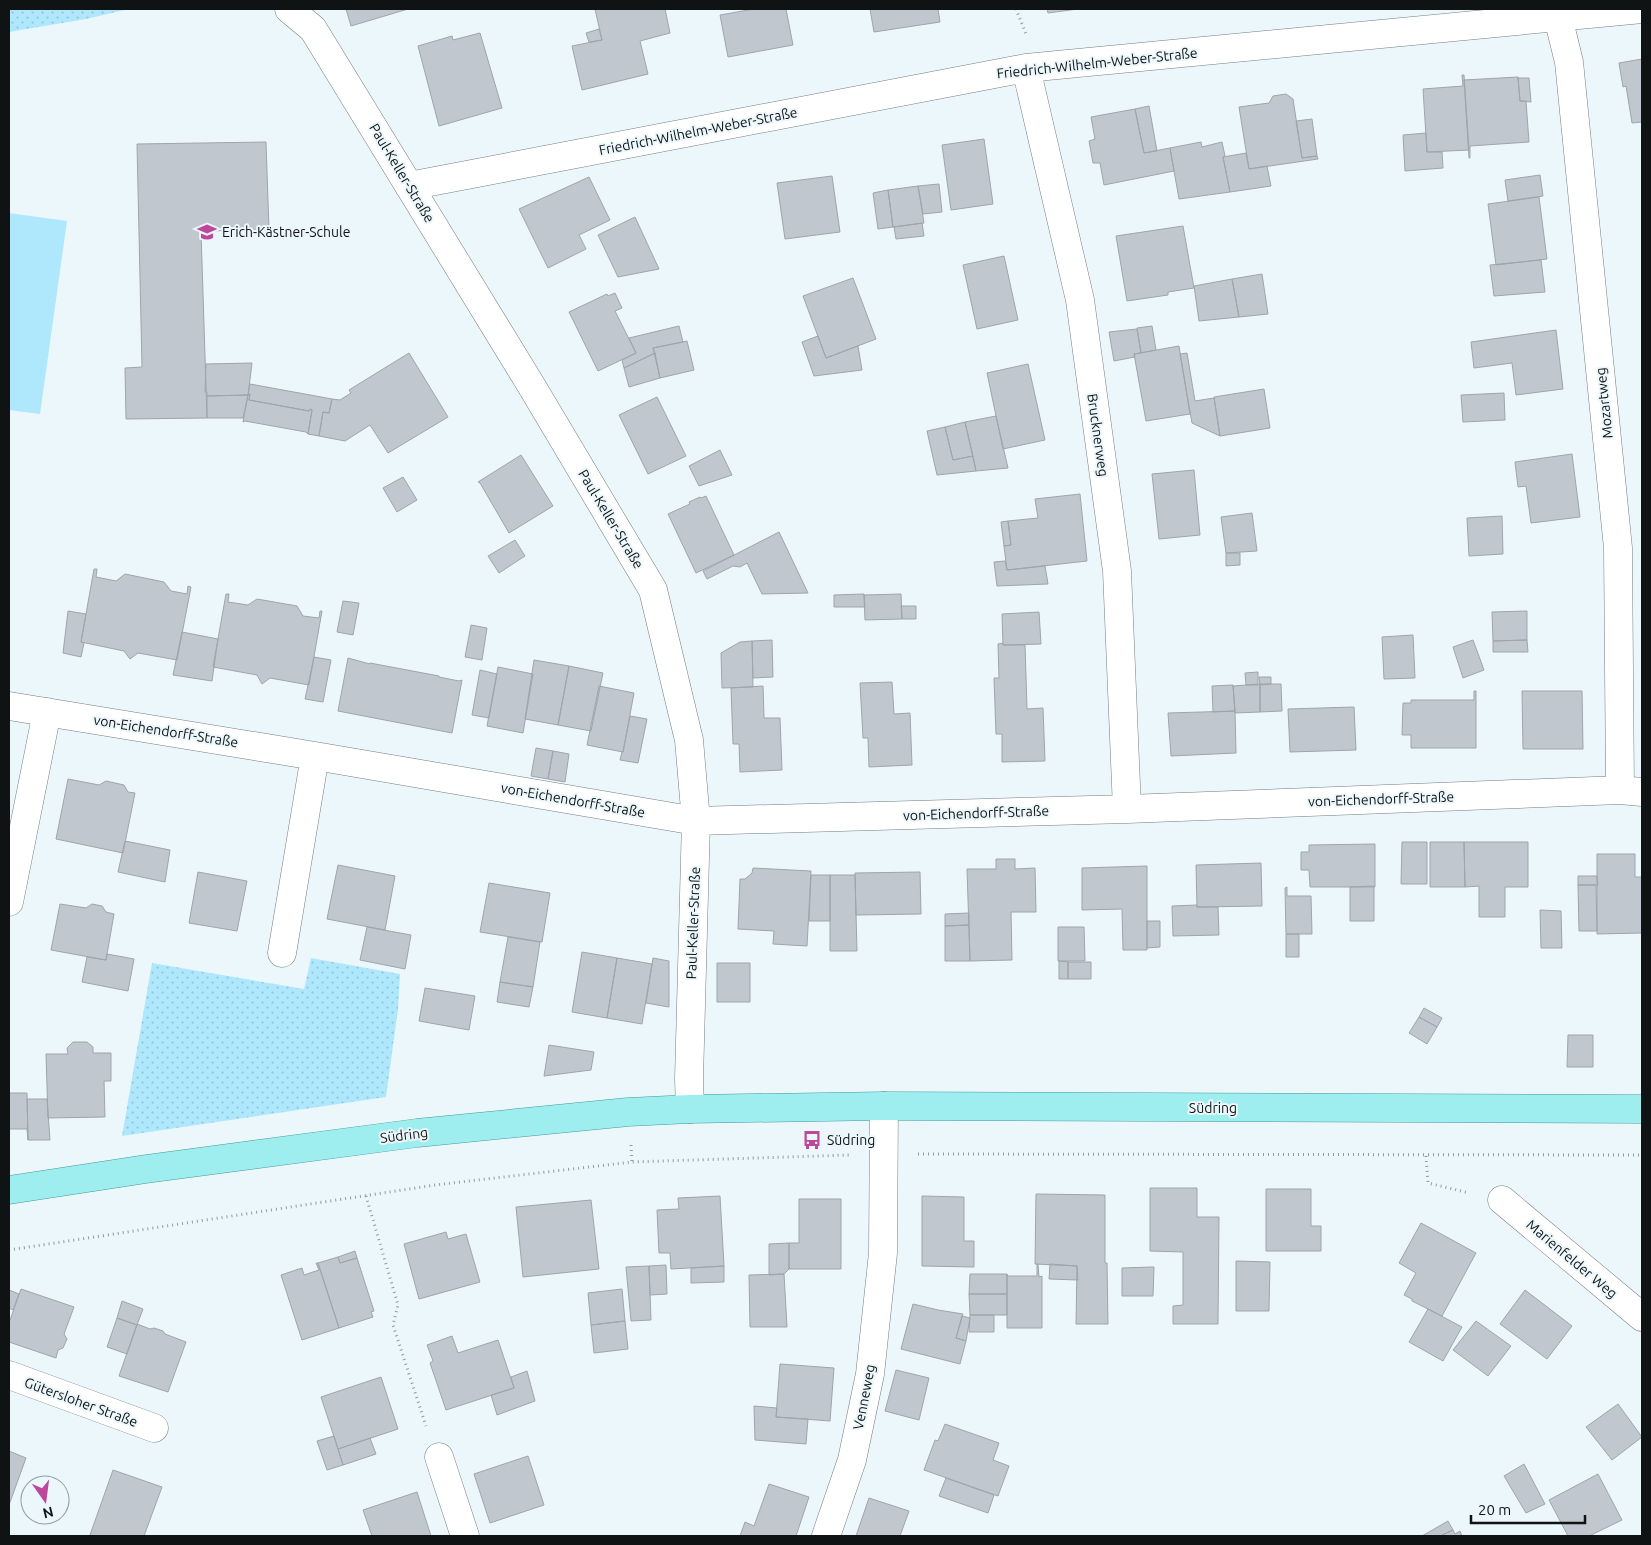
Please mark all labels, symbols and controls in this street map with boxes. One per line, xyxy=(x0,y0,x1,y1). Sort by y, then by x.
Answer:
street label: Friedrich-Wilhelm-Weber-Straße xyxy=(996,44,1198,82)
street label: Friedrich-Wilhelm-Weber-Straße xyxy=(597,104,799,158)
street label: Paul-Keller-Straße xyxy=(366,121,438,225)
school or university icon: Erich-Kästner-Schule xyxy=(196,221,218,243)
place label: Erich-Kästner-Schule xyxy=(222,224,350,240)
street label: Mozartweg xyxy=(1592,367,1616,439)
street label: Brucknerweg xyxy=(1084,392,1112,478)
street label: Paul-Keller-Straße xyxy=(575,467,647,571)
street label: von-Eichendorff-Straße xyxy=(93,712,239,750)
street label: von-Eichendorff-Straße xyxy=(500,779,646,821)
street label: von-Eichendorff-Straße xyxy=(1308,788,1454,810)
street label: von-Eichendorff-Straße xyxy=(903,802,1049,824)
street label: Paul-Keller-Straße xyxy=(683,866,703,980)
street label: Südring xyxy=(1189,1100,1237,1116)
street label: Südring xyxy=(379,1124,429,1146)
bus stop icon: Südring xyxy=(801,1129,823,1151)
place label: Südring xyxy=(827,1132,875,1148)
street label: Marienfelder Weg xyxy=(1523,1216,1621,1302)
street label: Venneweg xyxy=(850,1363,878,1431)
street label: Gütersloher Straße xyxy=(22,1374,140,1430)
north arrow xyxy=(20,1475,70,1525)
scale bar xyxy=(1471,1492,1585,1524)
text: 20 m xyxy=(1478,1501,1511,1518)
text: N xyxy=(41,1504,55,1522)

